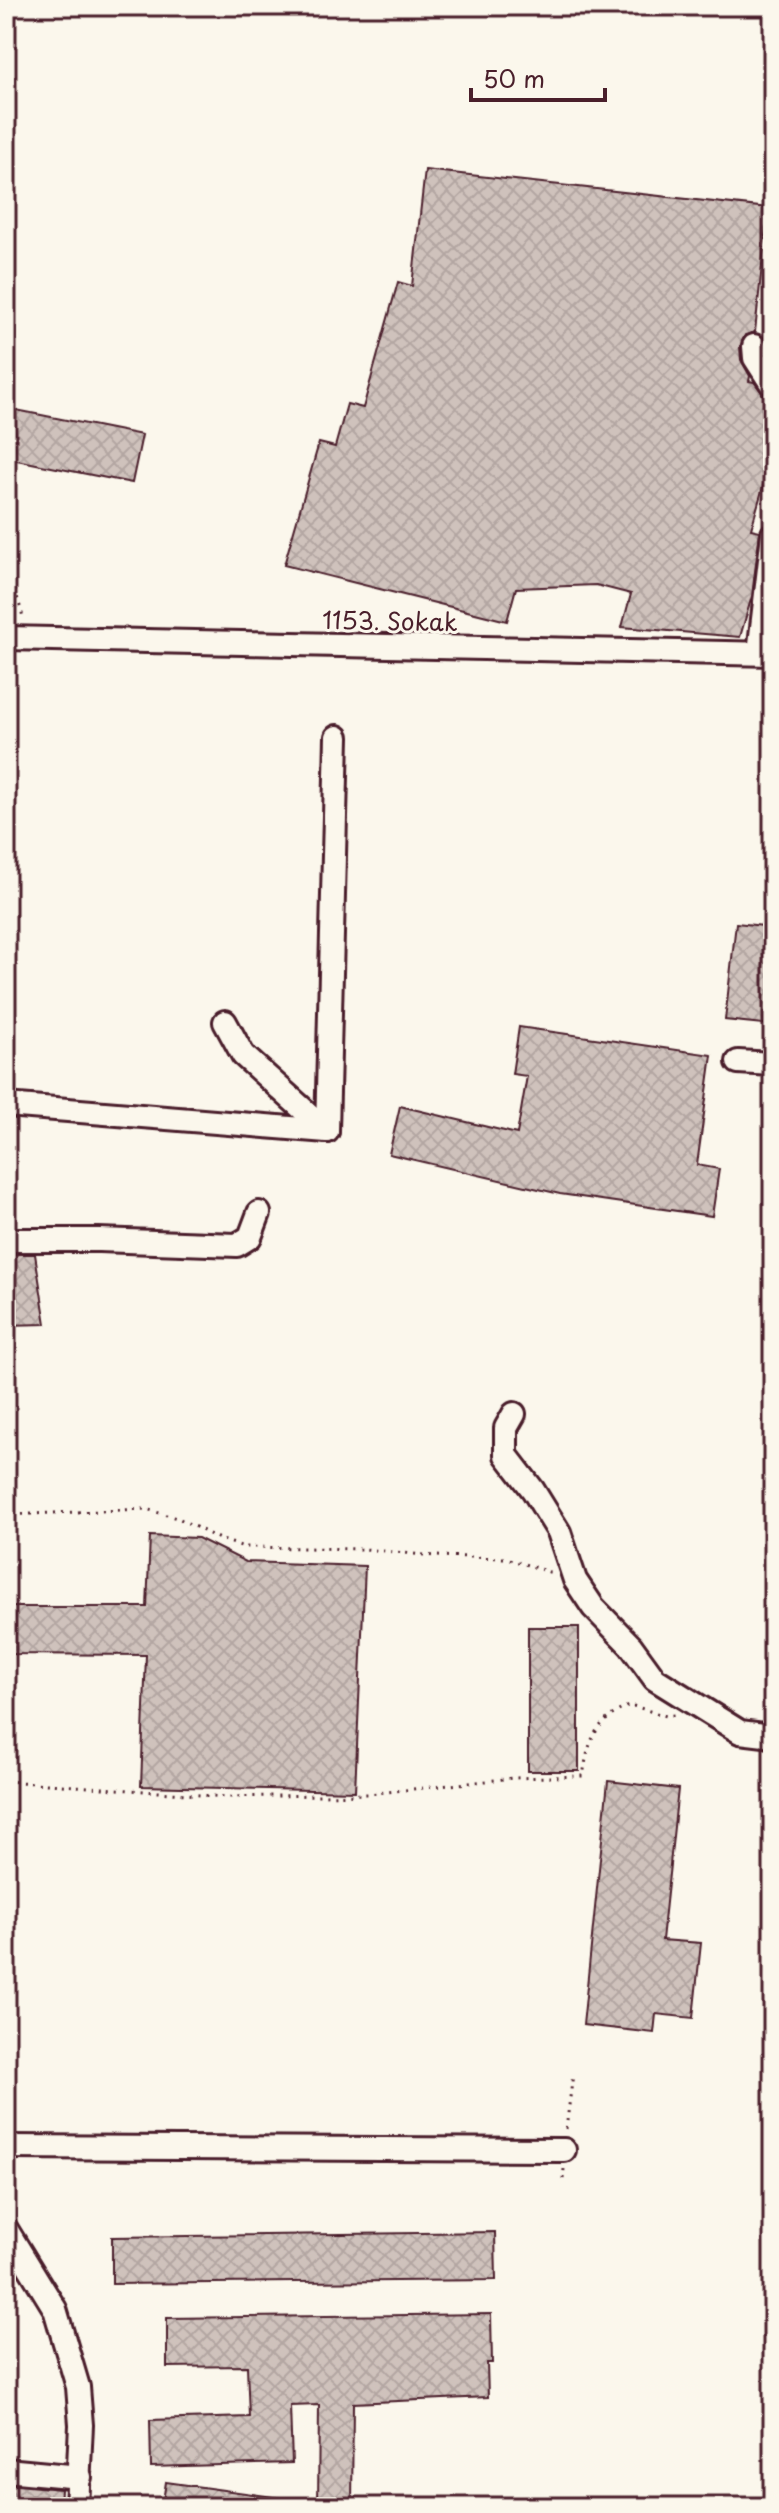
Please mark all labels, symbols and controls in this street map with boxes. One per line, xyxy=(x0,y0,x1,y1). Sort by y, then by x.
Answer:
scale bar xyxy=(471,52,605,102)
text: 50 m xyxy=(483,60,545,96)
street label: 1153. Sokak xyxy=(322,601,458,639)

